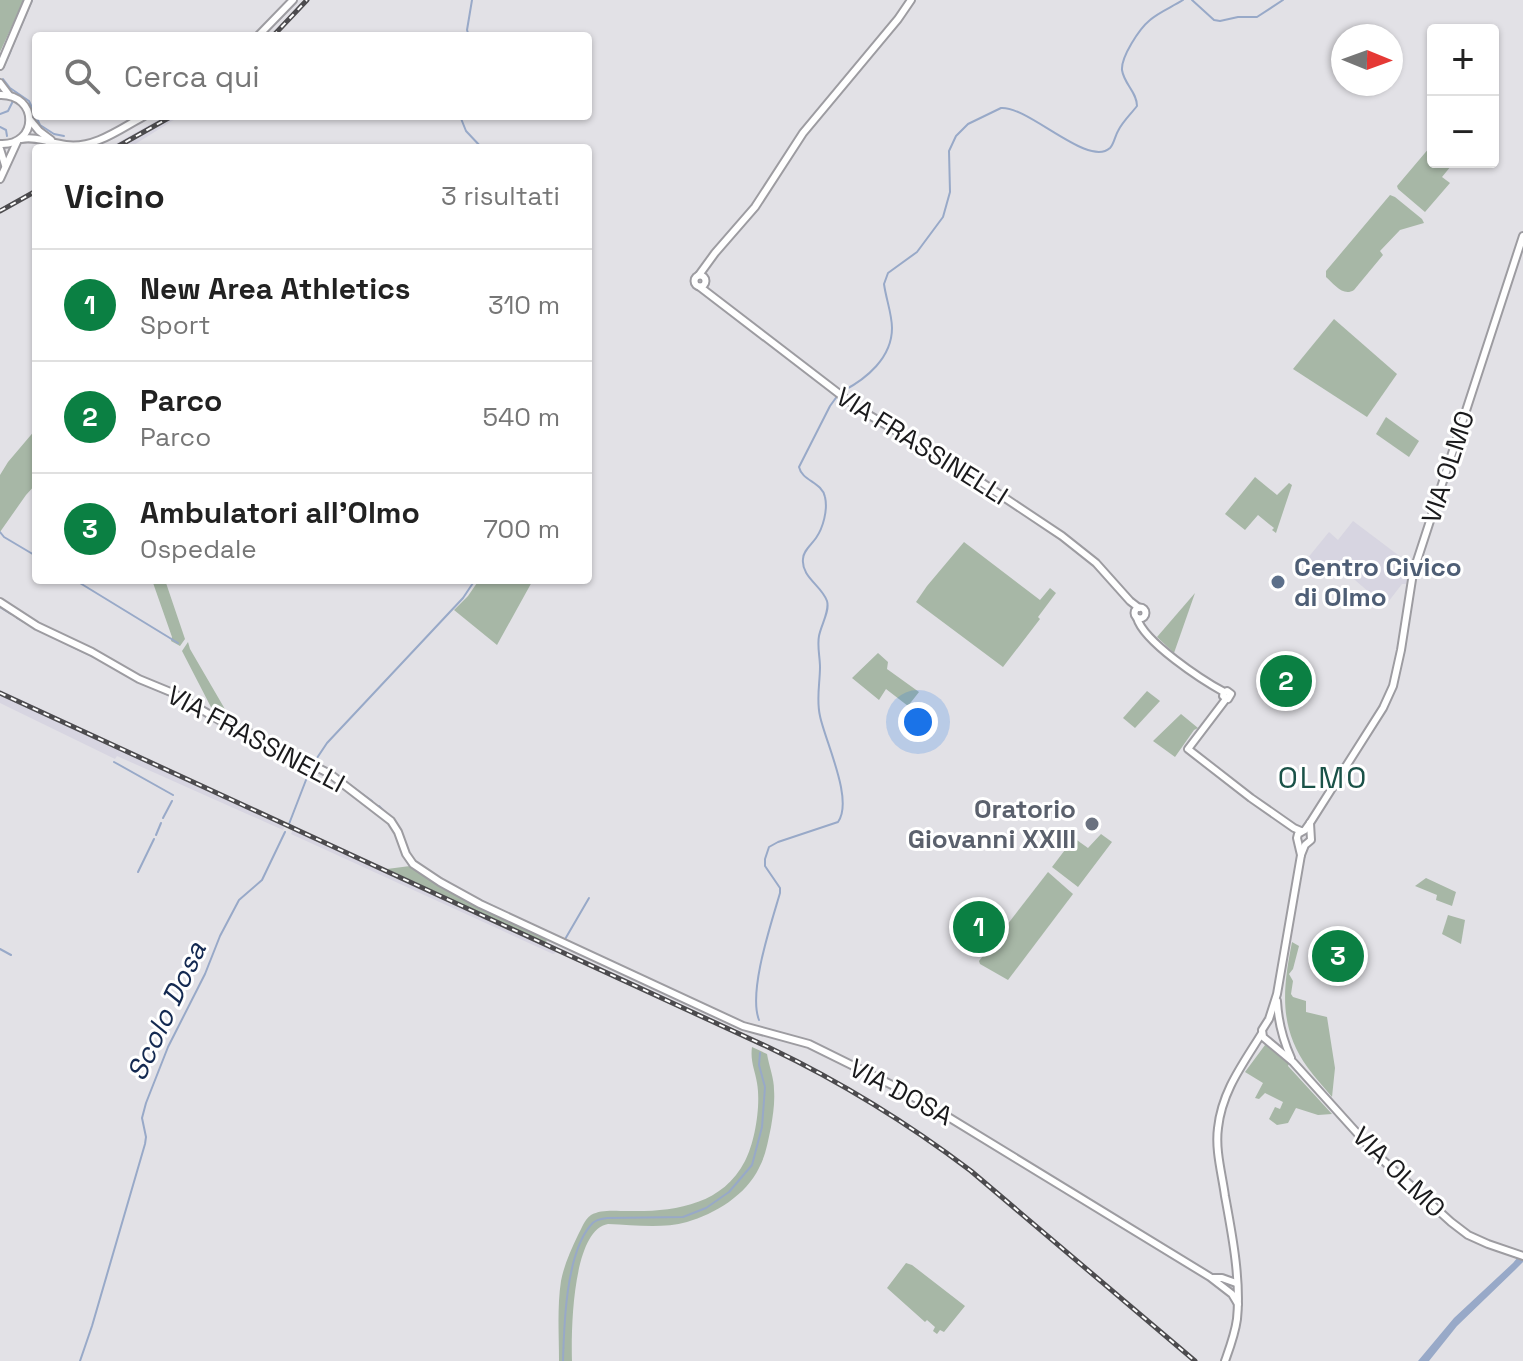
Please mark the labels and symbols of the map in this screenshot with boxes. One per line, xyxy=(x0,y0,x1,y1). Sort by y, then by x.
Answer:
north arrow xyxy=(1331,24,1403,96)
street label: VIA FRASSINELLI xyxy=(830,379,1014,513)
street label: VIA OLMO xyxy=(1414,406,1482,528)
place label: Centro Civico di Olmo xyxy=(1294,550,1462,614)
marker: Centro Civico di Olmo xyxy=(1269,573,1287,591)
pin: 2 xyxy=(1260,651,1312,711)
street label: VIA FRASSINELLI xyxy=(161,678,351,800)
your location xyxy=(898,702,938,742)
district label: OLMO xyxy=(1278,758,1368,797)
place label: Oratorio Giovanni XXIII xyxy=(908,792,1076,856)
marker: Oratorio Giovanni XXIII xyxy=(1083,815,1101,833)
pin: 1 xyxy=(953,897,1005,957)
pin: 3 xyxy=(1312,926,1364,986)
water label: Scolo Dosa xyxy=(118,935,214,1086)
street label: VIA DOSA xyxy=(844,1051,958,1133)
street label: VIA OLMO xyxy=(1345,1119,1453,1225)

